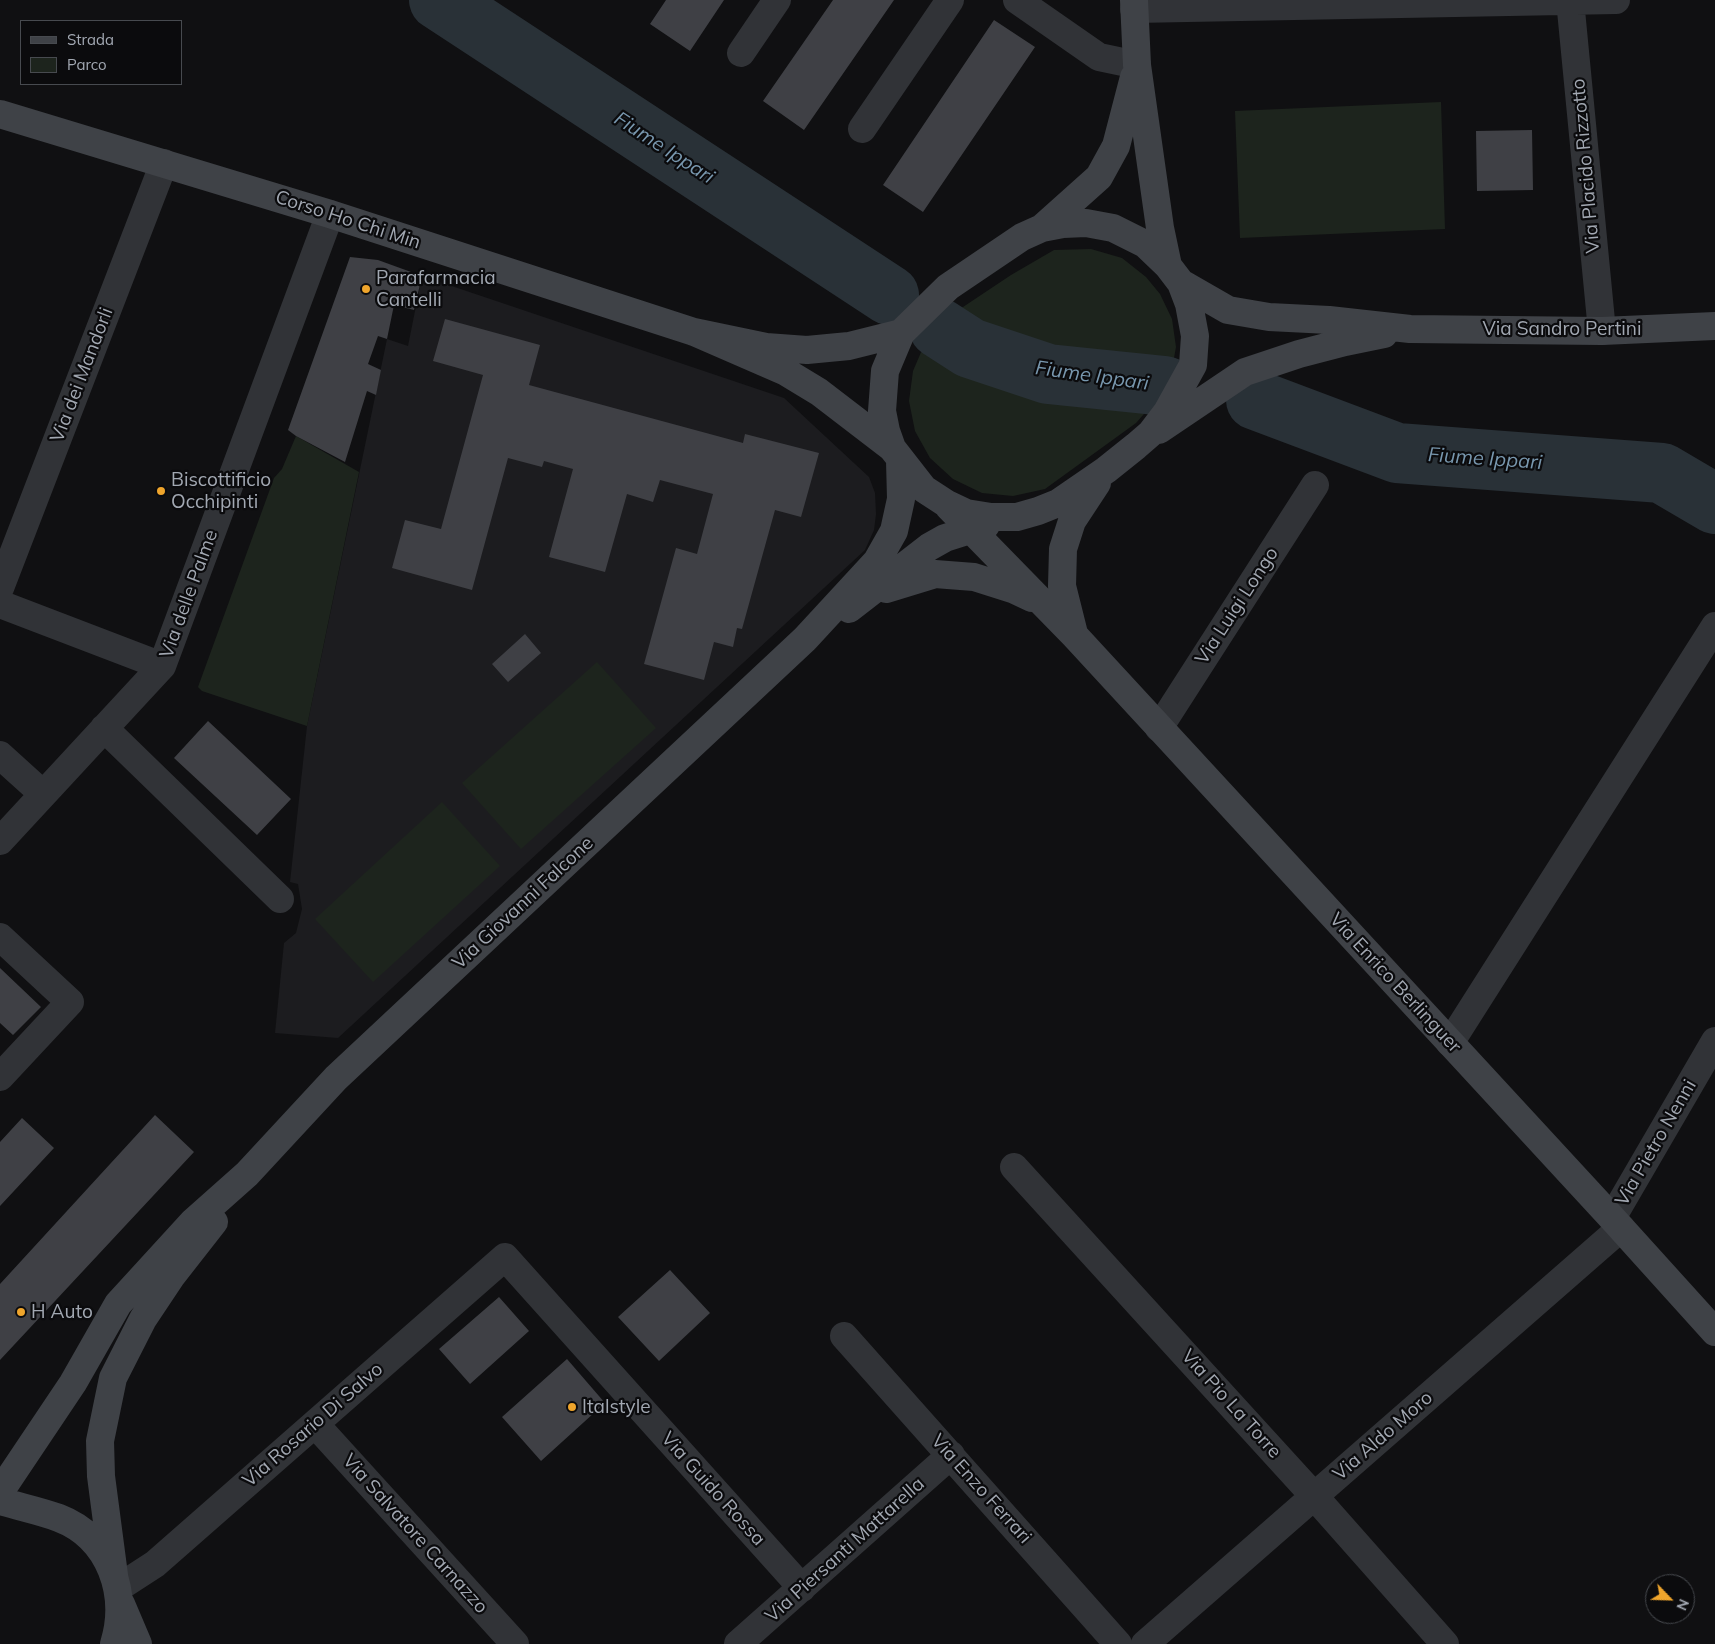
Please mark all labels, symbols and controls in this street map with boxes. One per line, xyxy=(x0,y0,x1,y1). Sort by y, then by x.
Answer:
legend xyxy=(20,20,182,85)
text: Strada xyxy=(67,30,114,49)
text: Parco xyxy=(67,55,107,74)
street label: Via Placido Rizzotto xyxy=(1567,78,1605,254)
water label: Fiume Ippari xyxy=(609,107,719,189)
street label: Corso Ho Chi Min xyxy=(273,186,423,254)
place label: Parafarmacia Cantelli xyxy=(376,267,496,311)
marker: Parafarmacia Cantelli xyxy=(360,283,372,295)
street label: Via dei Mandorli xyxy=(46,304,118,446)
street label: Via Sandro Pertini xyxy=(1482,318,1642,340)
water label: Fiume Ippari xyxy=(1034,356,1150,396)
water label: Fiume Ippari xyxy=(1427,443,1543,475)
place label: Biscottificio Occhipinti xyxy=(171,469,271,513)
marker: Biscottificio Occhipinti xyxy=(155,485,167,497)
street label: Via delle Palme xyxy=(155,527,223,661)
street label: Via Luigi Longo xyxy=(1191,543,1283,669)
street label: Via Giovanni Falcone xyxy=(448,832,598,974)
street label: Via Enrico Berlinguer xyxy=(1324,908,1466,1058)
street label: Via Pietro Nenni xyxy=(1611,1076,1701,1210)
place label: H Auto xyxy=(31,1301,93,1323)
marker: H Auto xyxy=(15,1306,27,1318)
street label: Via Pio La Torre xyxy=(1176,1345,1286,1463)
street label: Via Rosario Di Salvo xyxy=(238,1358,388,1492)
street label: Via Aldo Moro xyxy=(1328,1387,1438,1485)
place label: Italstyle xyxy=(582,1396,651,1418)
marker: Italstyle xyxy=(566,1401,578,1413)
street label: Via Guido Rossa xyxy=(656,1428,770,1550)
street label: Via Enzo Ferrari xyxy=(926,1430,1036,1548)
street label: Via Salvatore Carnazzo xyxy=(337,1450,493,1618)
street label: Via Piersanti Mattarella xyxy=(761,1473,929,1627)
north arrow xyxy=(1645,1574,1695,1624)
text: N xyxy=(1672,1596,1693,1613)

